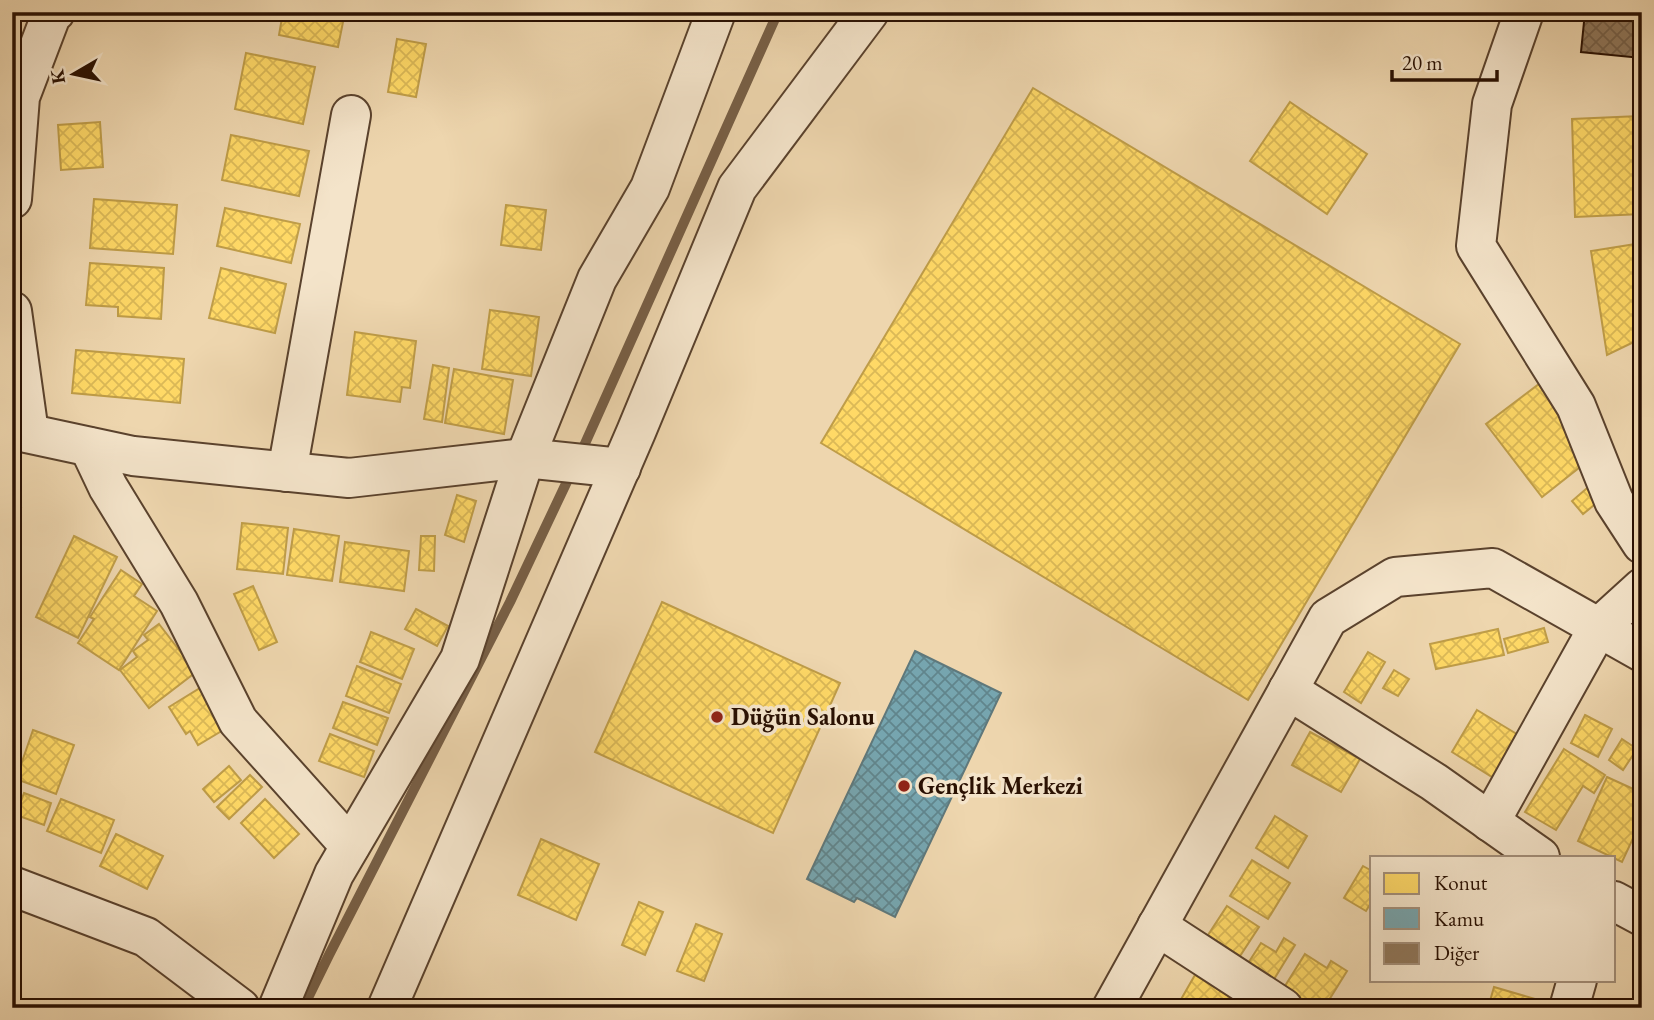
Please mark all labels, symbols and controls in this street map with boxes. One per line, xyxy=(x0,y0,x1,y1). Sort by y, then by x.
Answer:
north arrow xyxy=(38,38,108,108)
scale bar xyxy=(1392,38,1496,82)
text: 20 m xyxy=(1402,49,1443,76)
text: K xyxy=(44,67,71,86)
place label: Düğün Salonu xyxy=(731,701,876,733)
marker: Düğün Salonu xyxy=(709,709,725,725)
place label: Gençlik Merkezi xyxy=(918,770,1083,801)
marker: Gençlik Merkezi xyxy=(896,778,912,794)
legend xyxy=(1370,856,1616,982)
text: Konut xyxy=(1434,869,1488,896)
text: Kamu xyxy=(1434,905,1484,932)
text: Diğer xyxy=(1434,939,1479,966)

